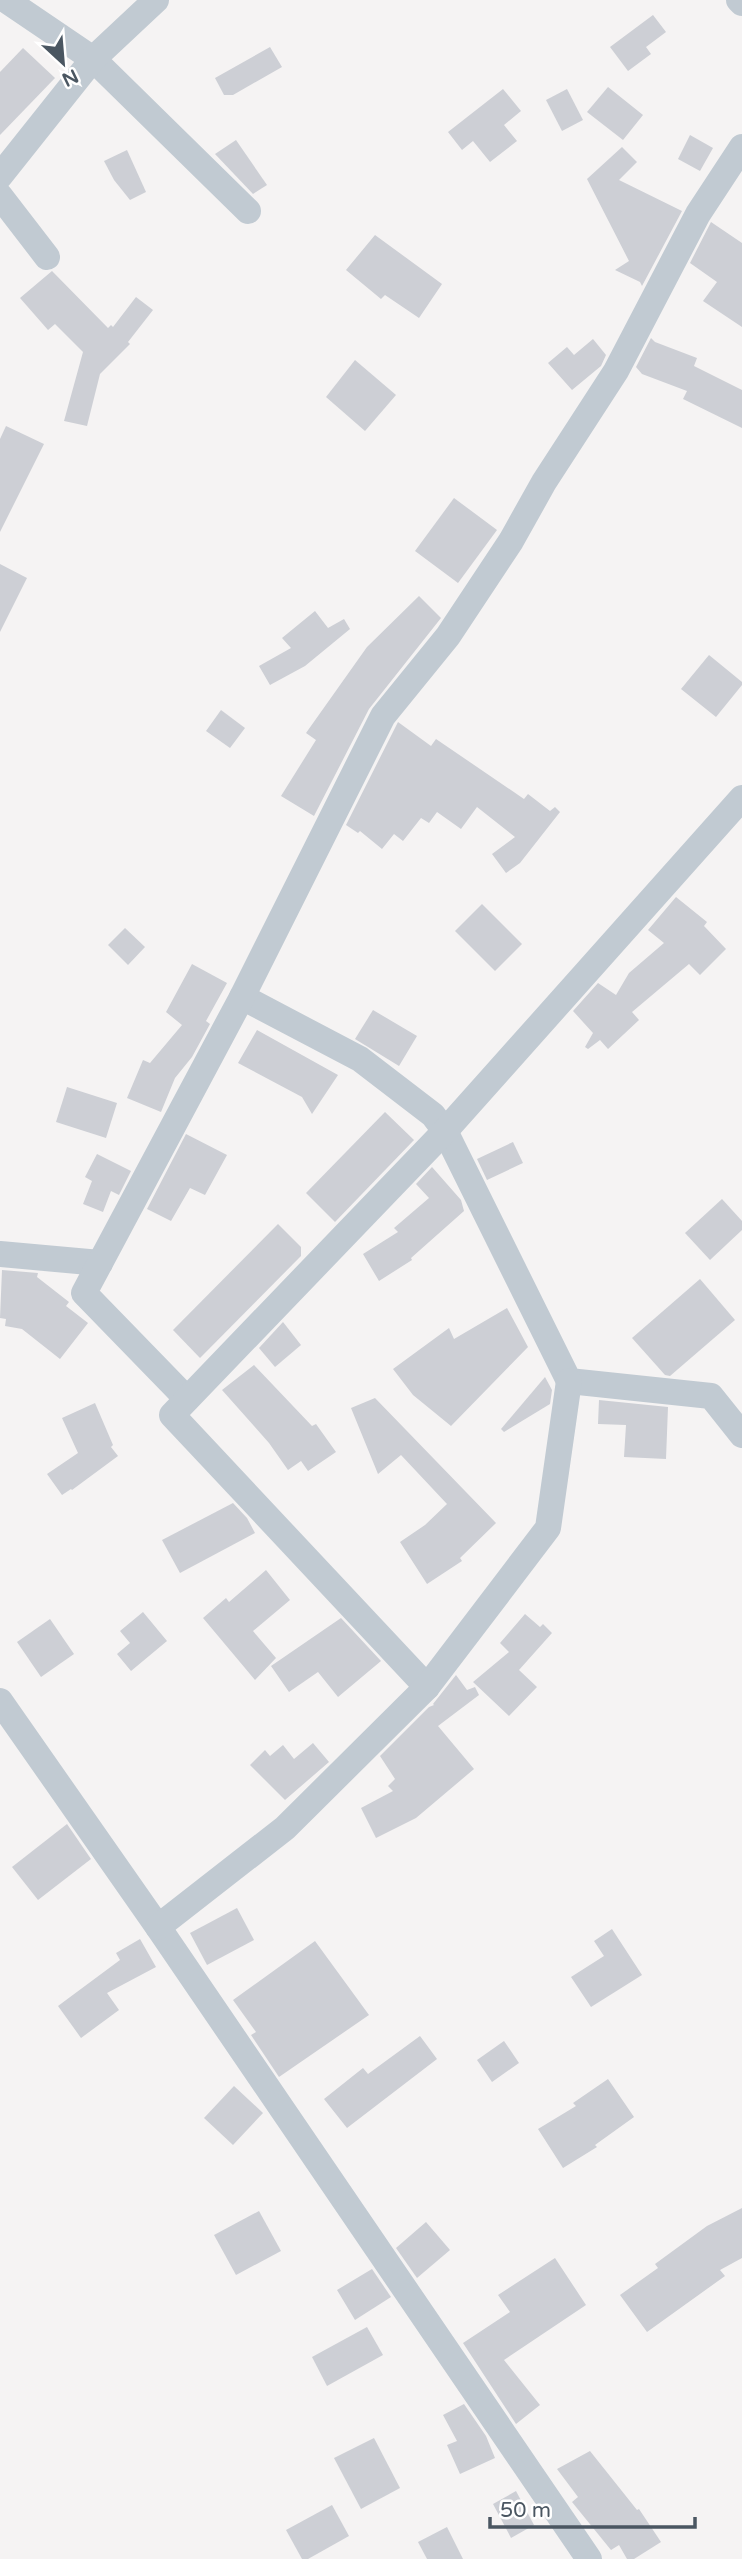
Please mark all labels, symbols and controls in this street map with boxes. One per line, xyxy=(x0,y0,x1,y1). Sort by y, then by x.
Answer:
north arrow xyxy=(28,28,98,98)
text: N xyxy=(58,64,82,91)
scale bar xyxy=(490,2486,695,2530)
text: 50 m xyxy=(500,2498,551,2523)

